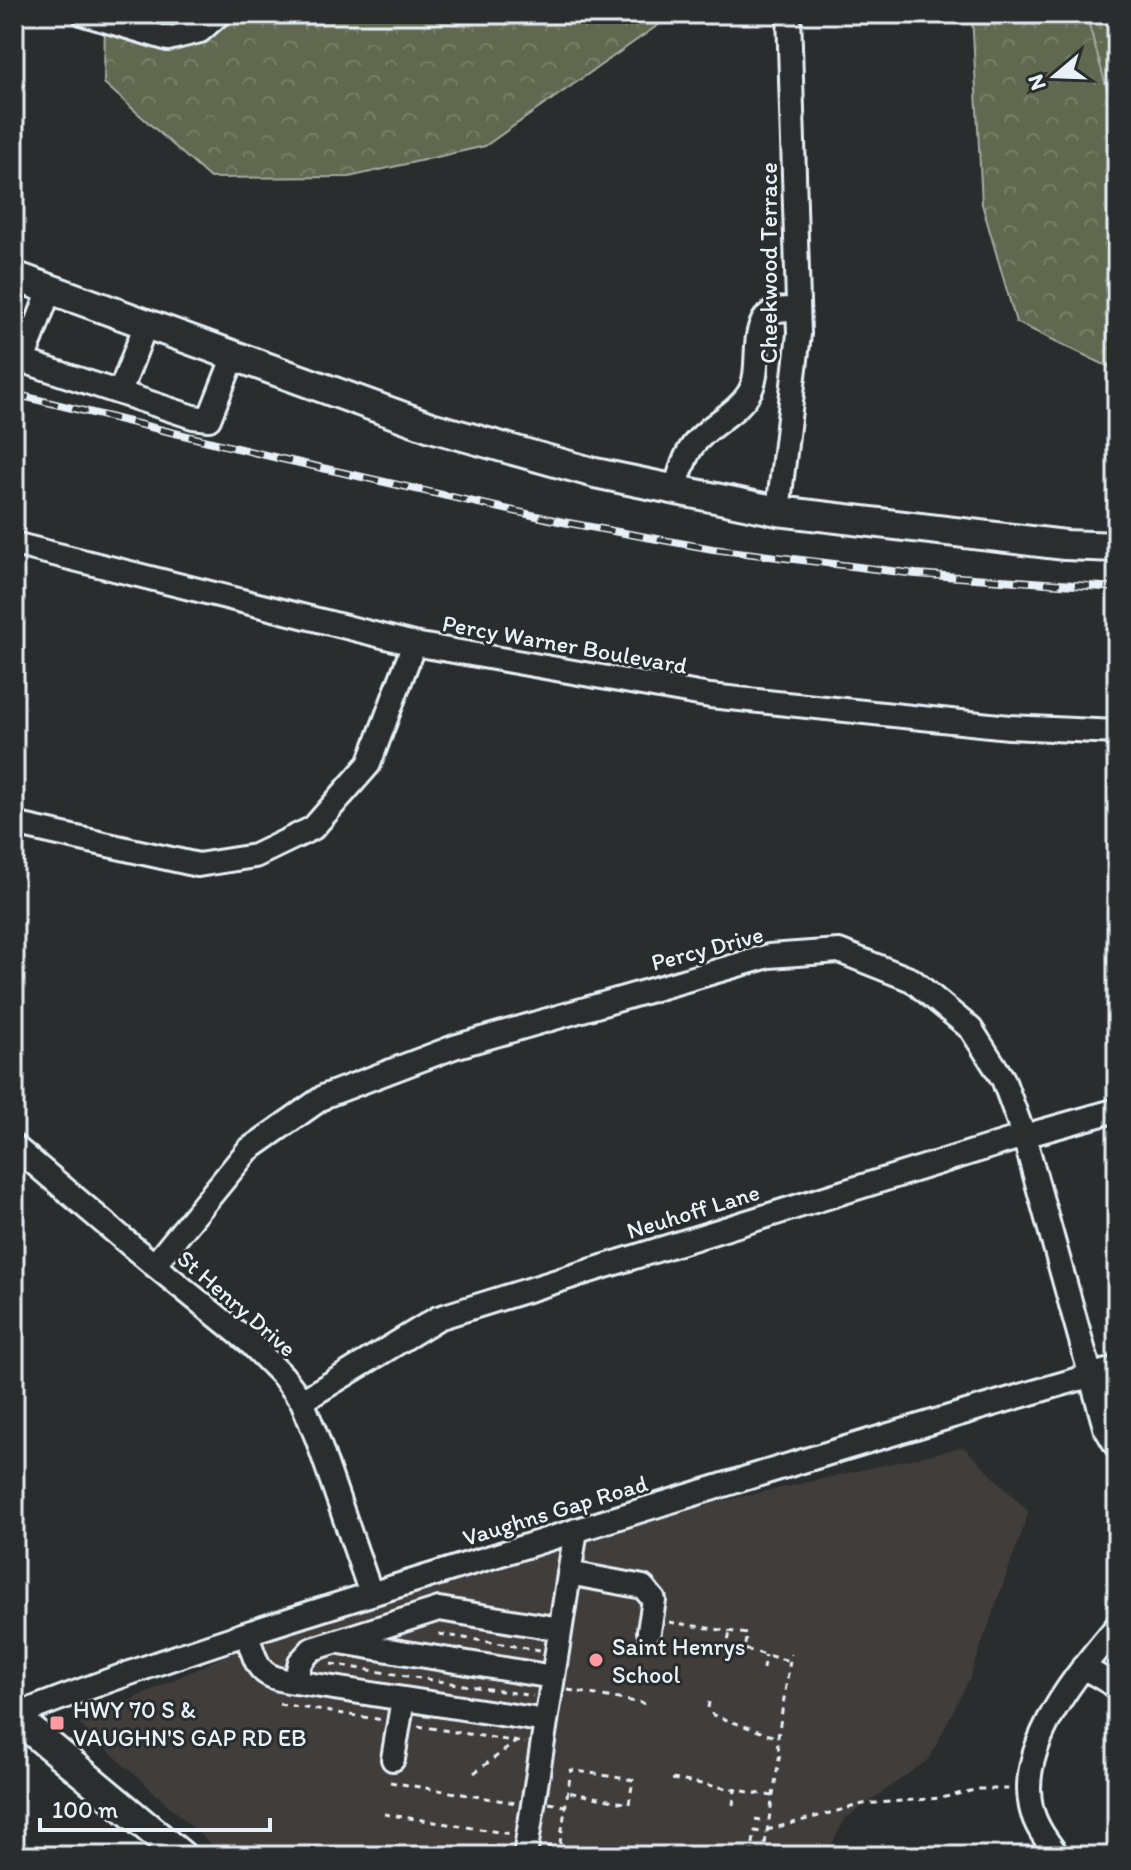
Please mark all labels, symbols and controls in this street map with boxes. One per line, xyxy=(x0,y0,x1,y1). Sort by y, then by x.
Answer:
north arrow xyxy=(1015,36,1095,116)
text: N xyxy=(1021,71,1052,94)
street label: Cheekwood Terrace xyxy=(754,162,783,364)
street label: Percy Warner Boulevard xyxy=(440,608,690,680)
street label: Percy Drive xyxy=(648,919,766,977)
street label: Neuhoff Lane xyxy=(623,1177,763,1245)
street label: St Henry Drive xyxy=(171,1243,303,1363)
street label: Vaughns Gap Road xyxy=(459,1468,651,1552)
place label: Saint Henrys School xyxy=(612,1632,745,1689)
marker: Saint Henrys School xyxy=(587,1651,605,1669)
place label: HWY 70 S & VAUGHN'S GAP RD EB xyxy=(73,1695,307,1752)
marker: HWY 70 S & VAUGHN'S GAP RD EB xyxy=(48,1714,66,1732)
scale bar xyxy=(40,1782,270,1832)
text: 100 m xyxy=(52,1795,118,1824)

